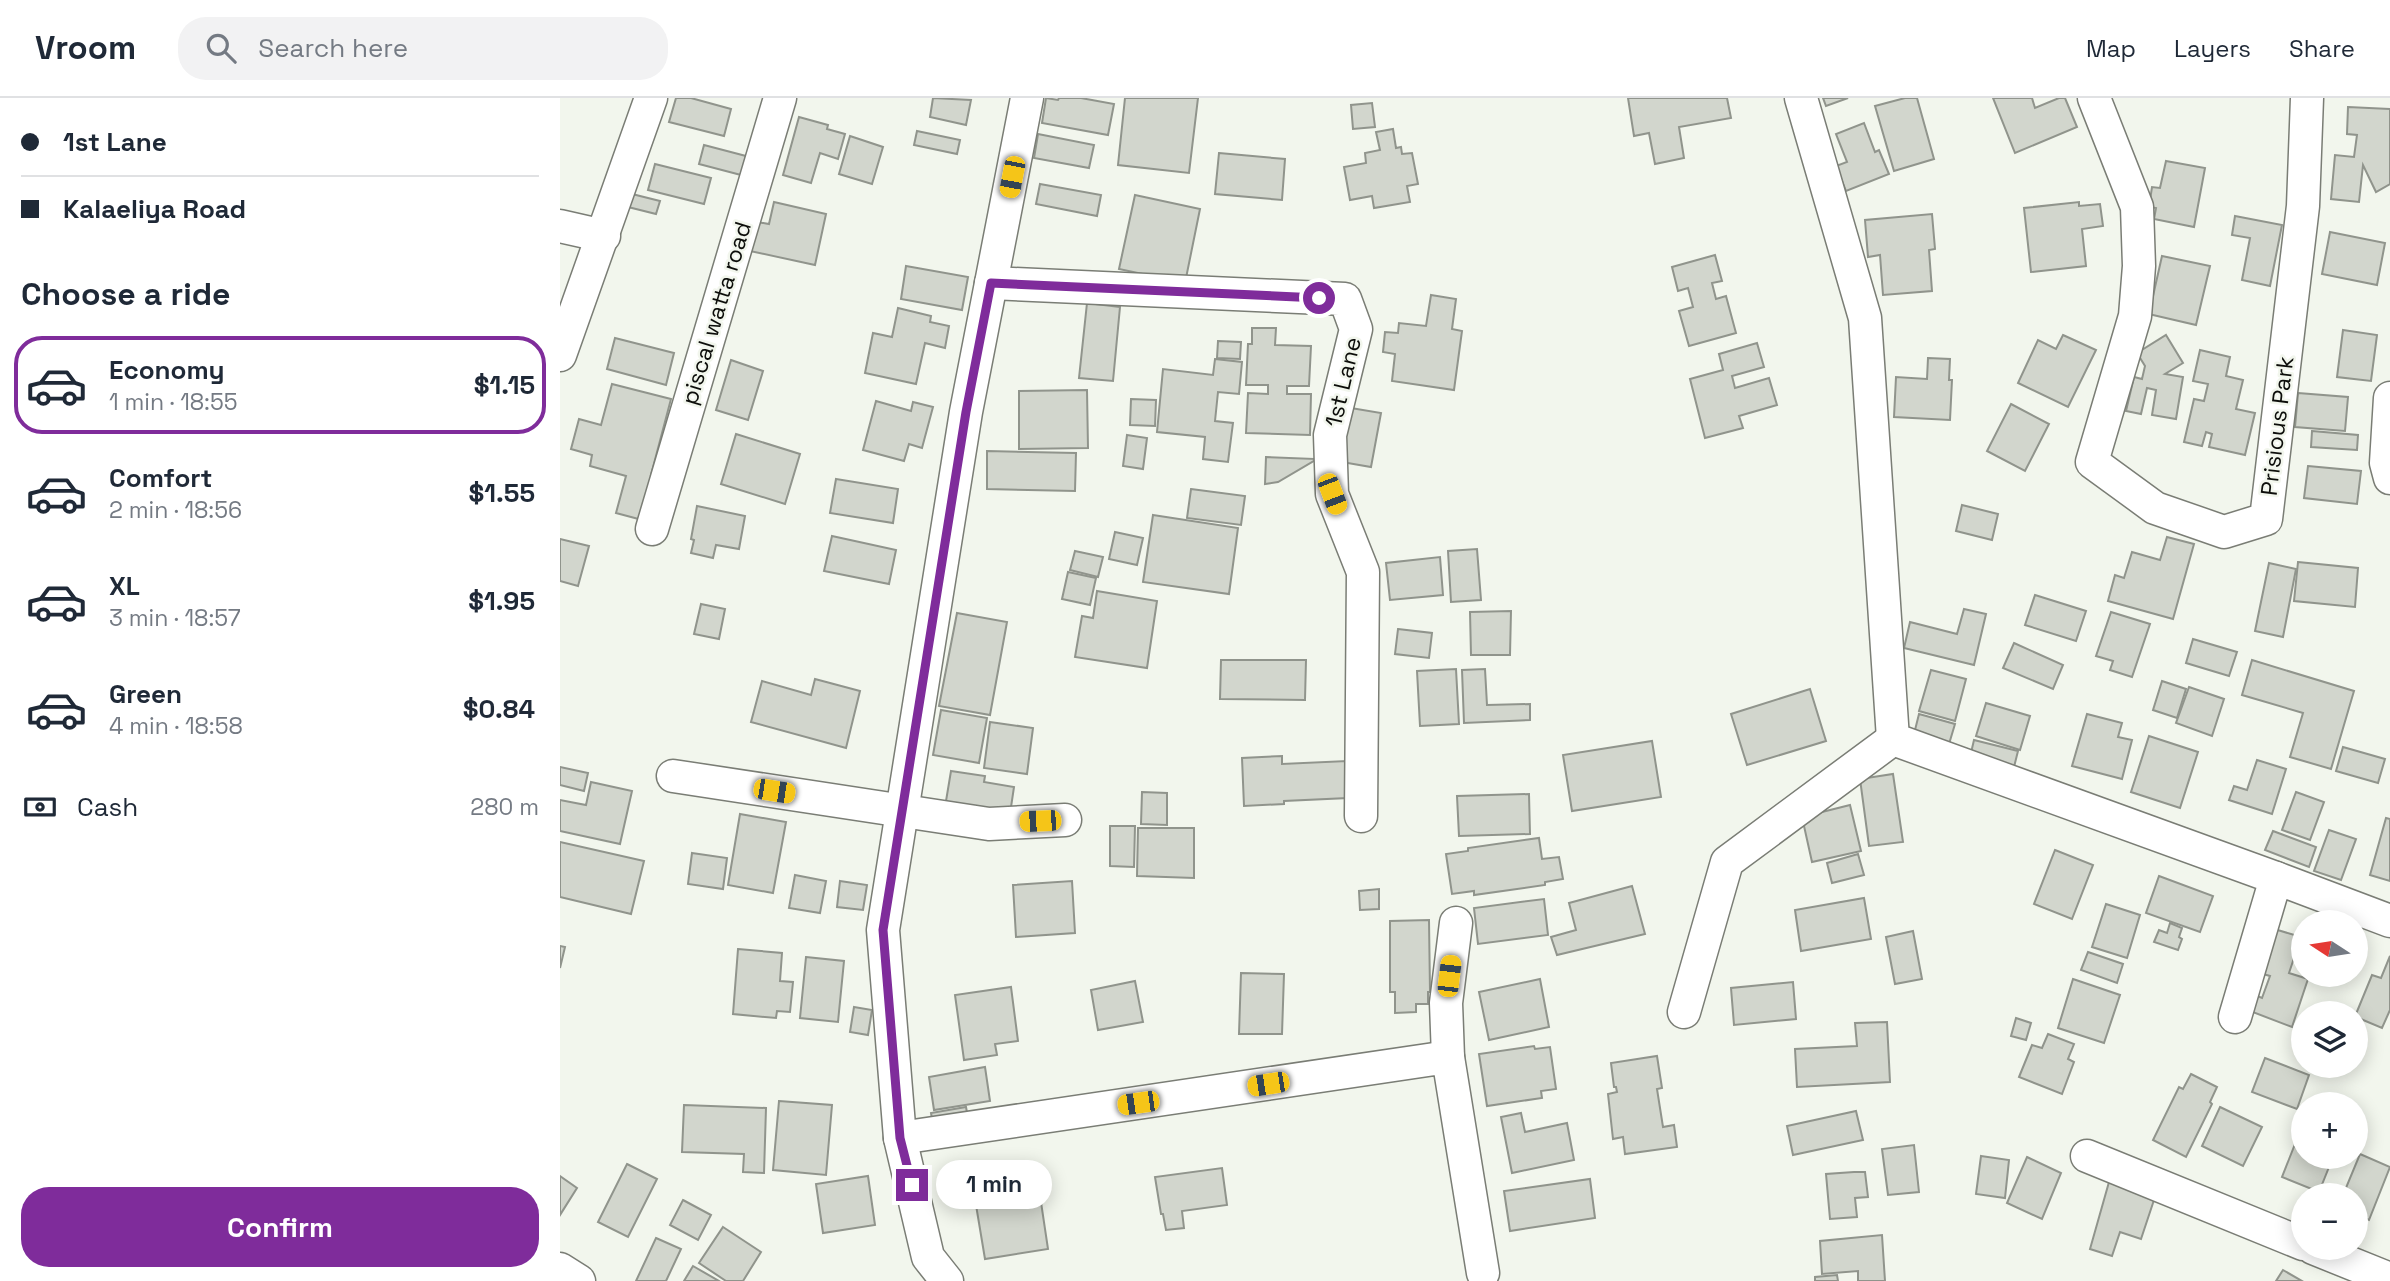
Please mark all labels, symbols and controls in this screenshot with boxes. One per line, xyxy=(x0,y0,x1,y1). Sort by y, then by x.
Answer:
search box xyxy=(178,17,668,80)
text: Vroom xyxy=(35,27,136,69)
icon: search xyxy=(202,29,240,67)
text: Search here xyxy=(258,31,408,65)
text: Map xyxy=(2086,33,2136,64)
text: Layers xyxy=(2174,33,2251,64)
text: Share xyxy=(2289,33,2355,64)
text: 1st Lane xyxy=(63,125,167,159)
car xyxy=(998,154,1027,200)
text: Kalaeliya Road xyxy=(63,192,246,226)
street label: piscal watta road xyxy=(674,218,758,408)
text: Choose a ride xyxy=(21,274,231,314)
route start xyxy=(1303,282,1335,314)
street label: 1st Lane xyxy=(1318,334,1368,430)
text: Economy xyxy=(109,353,225,387)
icon: car xyxy=(25,354,88,417)
street label: Prisious Park xyxy=(2254,355,2300,497)
text: $1.15 xyxy=(474,368,535,402)
text: 1 min · 18:55 xyxy=(109,387,237,417)
text: Comfort xyxy=(109,461,212,495)
icon: car xyxy=(25,462,88,525)
car xyxy=(1315,471,1350,517)
text: $1.55 xyxy=(469,476,535,510)
text: 2 min · 18:56 xyxy=(109,495,242,525)
text: XL xyxy=(109,569,140,603)
icon: car xyxy=(25,570,88,633)
text: $1.95 xyxy=(468,584,535,618)
text: 3 min · 18:57 xyxy=(109,603,241,633)
text: Green xyxy=(109,677,182,711)
icon: car xyxy=(25,678,88,741)
text: $0.84 xyxy=(463,692,535,726)
text: 4 min · 18:58 xyxy=(109,711,243,741)
car xyxy=(752,777,797,805)
icon: cash xyxy=(21,788,59,826)
text: Cash xyxy=(77,790,138,824)
text: 280 m xyxy=(470,792,539,822)
car xyxy=(1019,810,1062,832)
north arrow xyxy=(2291,910,2368,987)
map controls xyxy=(2291,910,2368,1260)
car xyxy=(1437,954,1462,998)
button: layers xyxy=(2291,1001,2368,1078)
car xyxy=(1246,1070,1291,1098)
car xyxy=(1116,1090,1161,1116)
button: + xyxy=(2291,1092,2368,1169)
callout: 1 min xyxy=(936,1160,1052,1210)
route end xyxy=(896,1169,928,1201)
text: 1 min xyxy=(966,1169,1022,1199)
button: − xyxy=(2291,1183,2368,1260)
button: Confirm xyxy=(21,1187,539,1267)

